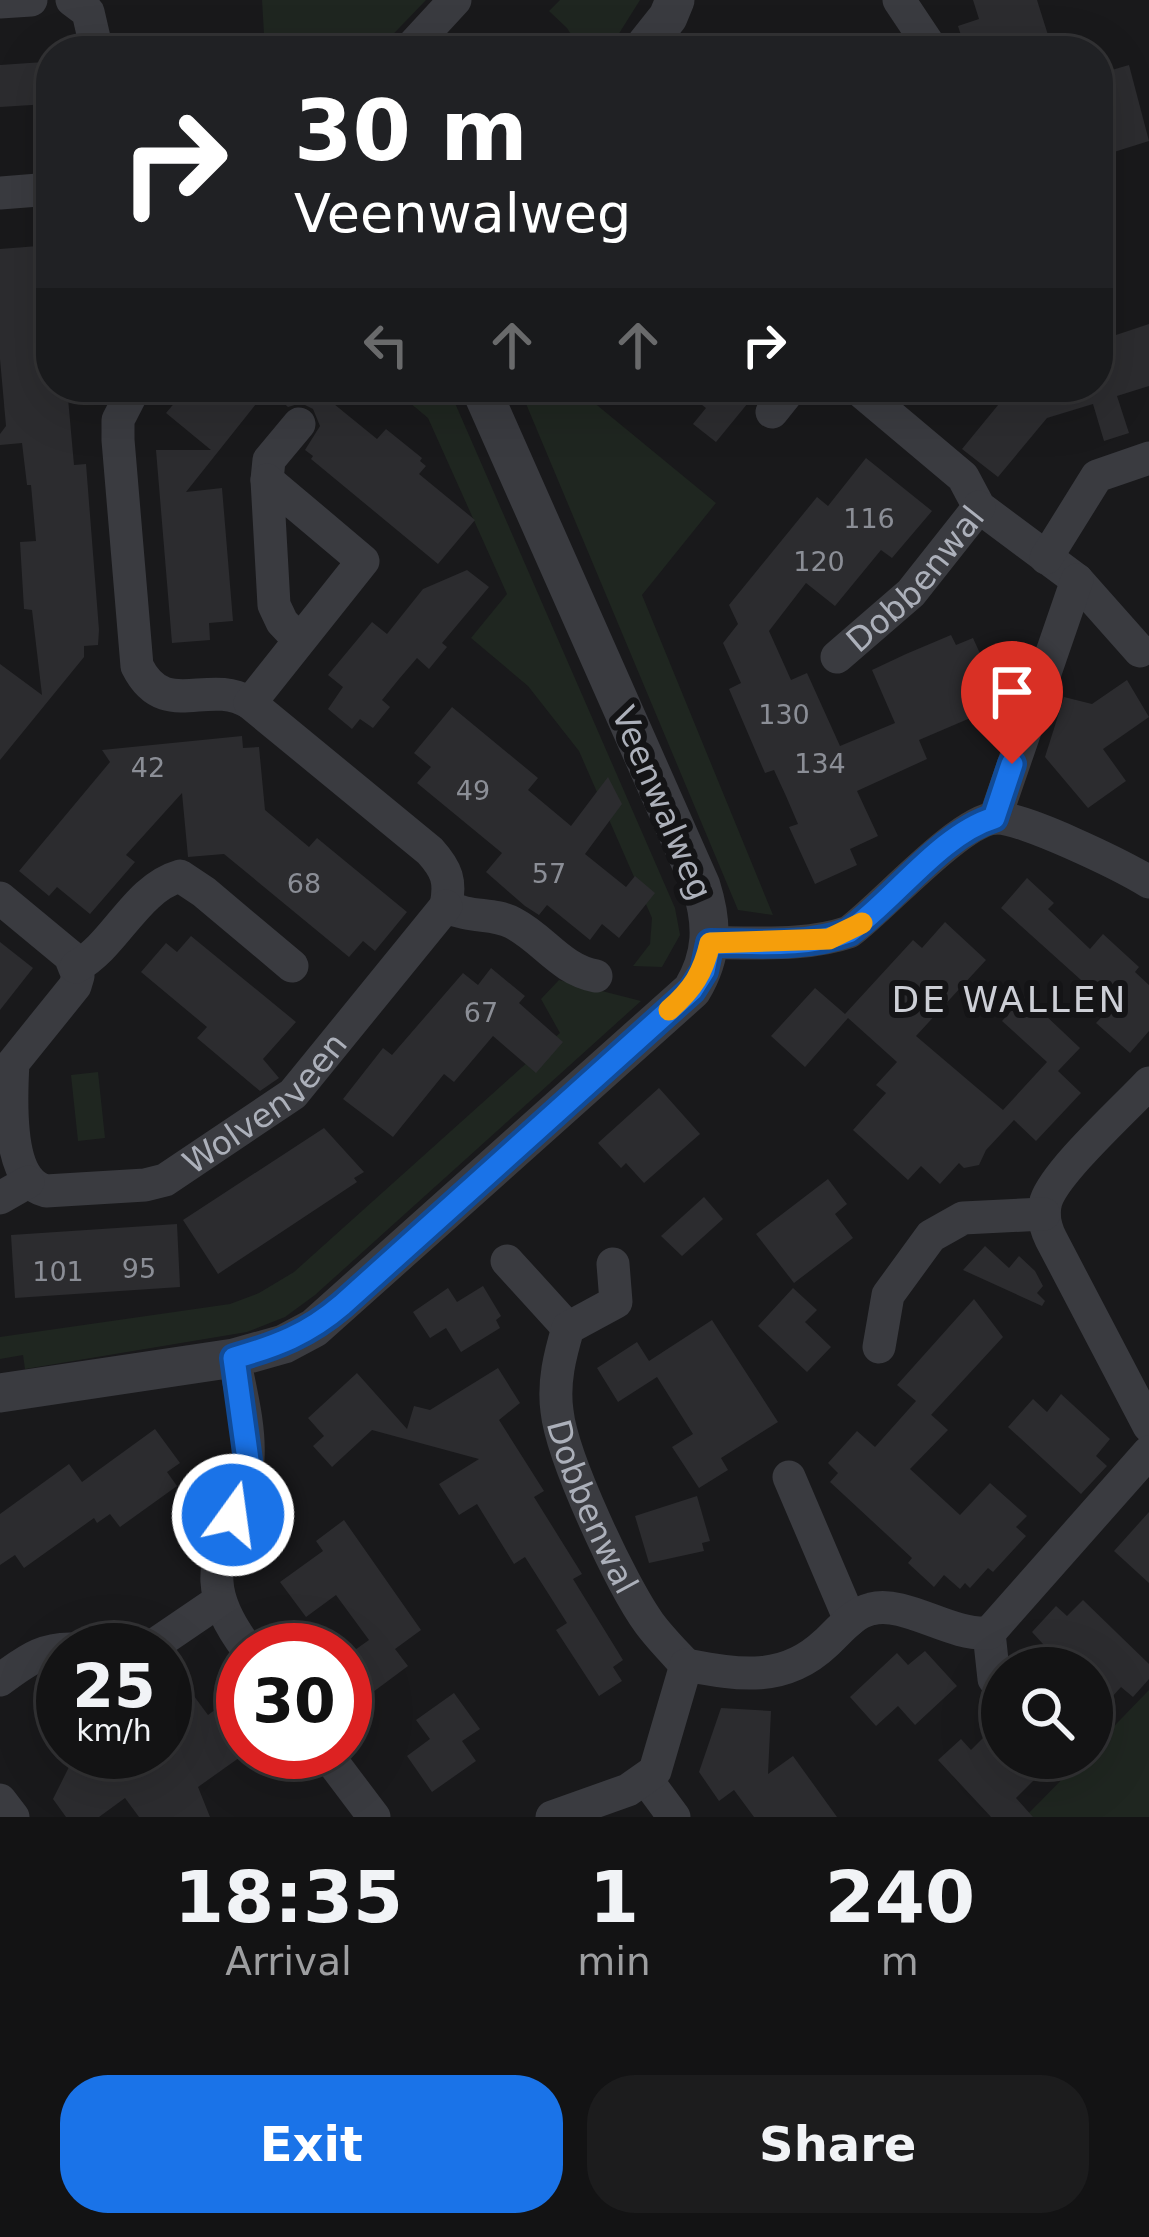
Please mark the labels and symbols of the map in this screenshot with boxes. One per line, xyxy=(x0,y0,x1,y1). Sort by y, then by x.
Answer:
street label: Dobbenwal xyxy=(838,498,992,660)
house number: 116 xyxy=(843,503,895,534)
house number: 120 xyxy=(793,546,845,577)
pin xyxy=(961,641,1063,764)
house number: 130 xyxy=(758,699,810,730)
street label: Veenwalweg xyxy=(604,700,720,906)
house number: 134 xyxy=(794,748,846,779)
house number: 42 xyxy=(131,752,165,783)
house number: 49 xyxy=(456,775,490,806)
house number: 57 xyxy=(532,858,566,889)
house number: 68 xyxy=(287,868,321,899)
district label: DE WALLEN xyxy=(892,979,1128,1020)
house number: 67 xyxy=(464,997,498,1028)
street label: Wolvenveen xyxy=(176,1025,355,1182)
house number: 95 xyxy=(122,1253,156,1284)
house number: 101 xyxy=(32,1256,84,1287)
street label: Dobbenwal xyxy=(539,1415,647,1600)
position arrow xyxy=(170,1452,296,1578)
speed limit sign: 30 xyxy=(216,1623,372,1779)

